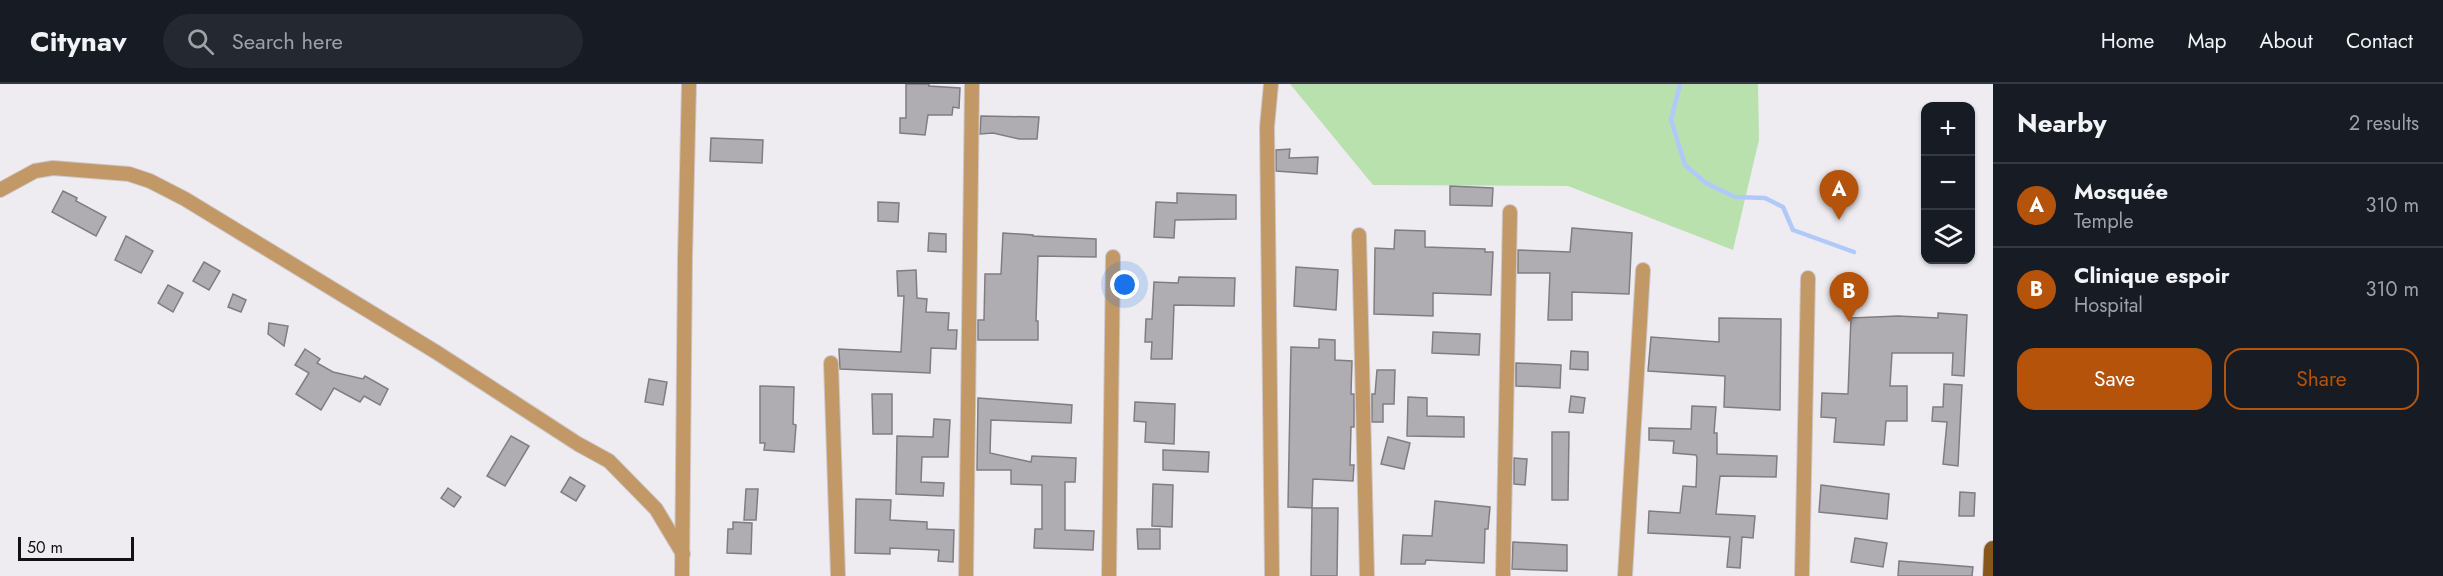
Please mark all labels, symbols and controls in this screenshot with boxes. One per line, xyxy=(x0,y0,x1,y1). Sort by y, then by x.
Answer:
search box xyxy=(163,14,583,68)
text: Citynav xyxy=(30,21,127,62)
icon: search xyxy=(184,25,217,58)
text: Search here xyxy=(232,25,343,57)
text: Home xyxy=(2101,26,2154,56)
text: Map xyxy=(2187,26,2227,56)
text: About xyxy=(2260,26,2313,56)
text: Contact xyxy=(2346,26,2413,56)
map controls xyxy=(1921,102,1975,264)
button: + xyxy=(1921,102,1975,156)
text: Nearby xyxy=(2017,104,2106,142)
text: 2 results xyxy=(2349,109,2419,138)
button: − xyxy=(1921,156,1975,210)
pin: A xyxy=(1820,170,1858,220)
text: Mosquée xyxy=(2074,175,2168,207)
text: A xyxy=(2029,191,2044,220)
text: 310 m xyxy=(2365,191,2419,220)
text: Temple xyxy=(2074,207,2134,236)
button: layers xyxy=(1921,210,1975,264)
text: Clinique espoir xyxy=(2074,259,2230,291)
your location xyxy=(1110,270,1139,299)
pin: B xyxy=(1830,272,1868,322)
text: B xyxy=(2030,275,2043,304)
text: 310 m xyxy=(2365,275,2419,304)
text: Hospital xyxy=(2074,291,2143,320)
button: Save xyxy=(2017,348,2212,410)
button: Share xyxy=(2224,348,2419,410)
scale bar xyxy=(18,534,134,562)
text: 50 m xyxy=(27,536,63,559)

